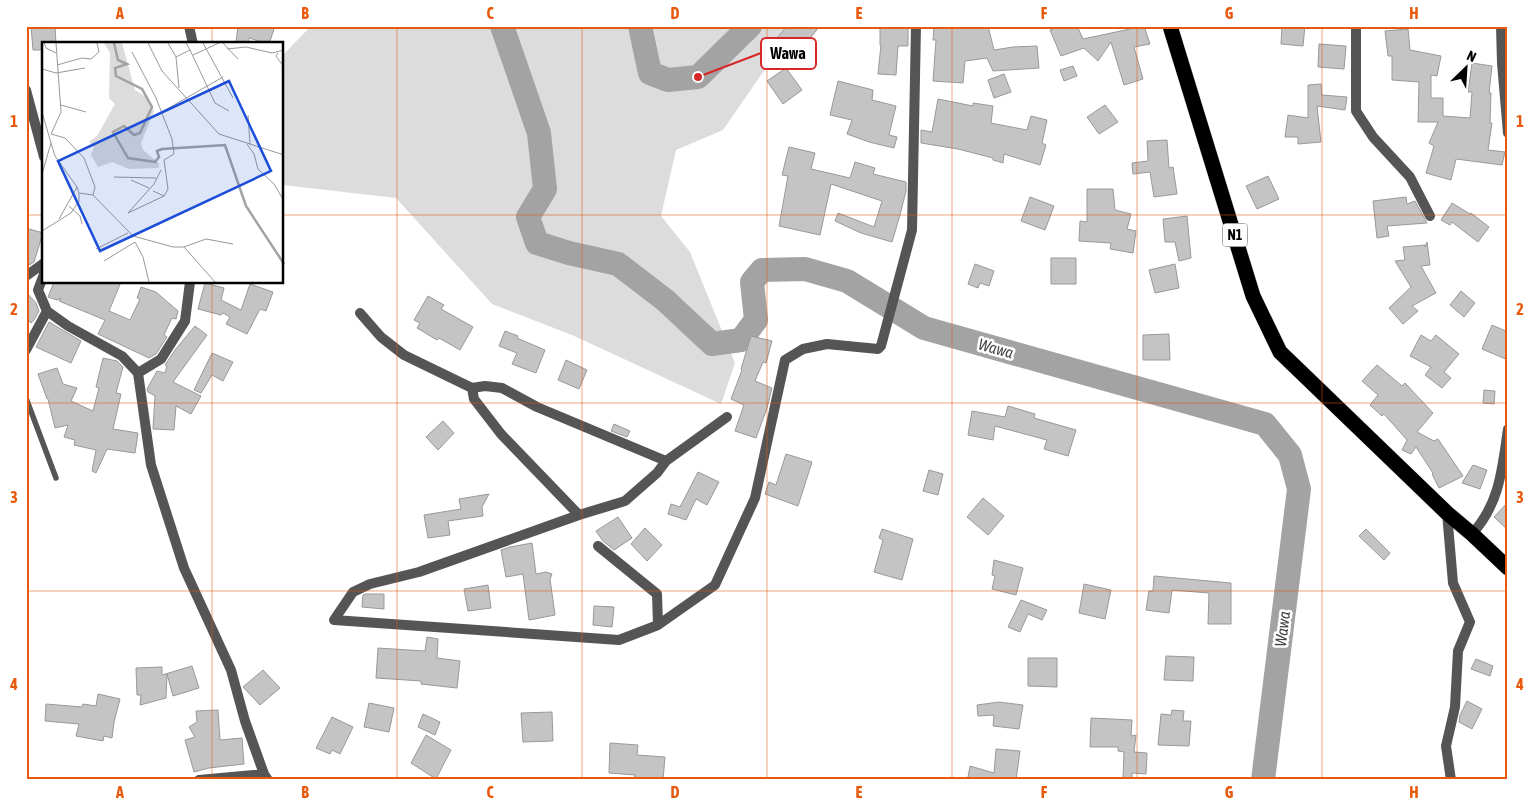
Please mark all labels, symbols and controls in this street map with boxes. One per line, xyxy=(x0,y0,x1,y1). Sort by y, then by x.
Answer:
text: A xyxy=(115,4,124,22)
text: B xyxy=(301,4,309,22)
text: C xyxy=(486,4,494,22)
text: D xyxy=(671,4,680,22)
text: E xyxy=(856,4,863,22)
text: F xyxy=(1041,4,1048,22)
text: G xyxy=(1225,4,1234,22)
text: H xyxy=(1409,4,1419,22)
callout: Wawa xyxy=(761,38,816,69)
inset map xyxy=(42,42,284,284)
north arrow xyxy=(1442,42,1492,92)
text: Wawa xyxy=(769,44,806,62)
text: N xyxy=(1464,47,1479,65)
text: 1 xyxy=(10,112,18,130)
text: 1 xyxy=(1516,112,1524,130)
road number: N1 xyxy=(1222,224,1248,246)
text: 2 xyxy=(10,300,18,318)
text: 2 xyxy=(1516,300,1524,318)
water label: Wawa xyxy=(977,334,1016,362)
text: 3 xyxy=(10,488,18,506)
text: 3 xyxy=(1516,488,1524,506)
water label: Wawa xyxy=(1271,610,1293,648)
text: 4 xyxy=(9,675,18,693)
text: 4 xyxy=(1515,675,1524,693)
text: A xyxy=(115,783,124,801)
text: B xyxy=(301,783,309,801)
text: C xyxy=(486,783,494,801)
text: D xyxy=(671,783,680,801)
text: E xyxy=(856,783,863,801)
text: F xyxy=(1041,783,1048,801)
text: G xyxy=(1225,783,1234,801)
text: H xyxy=(1409,783,1419,801)

